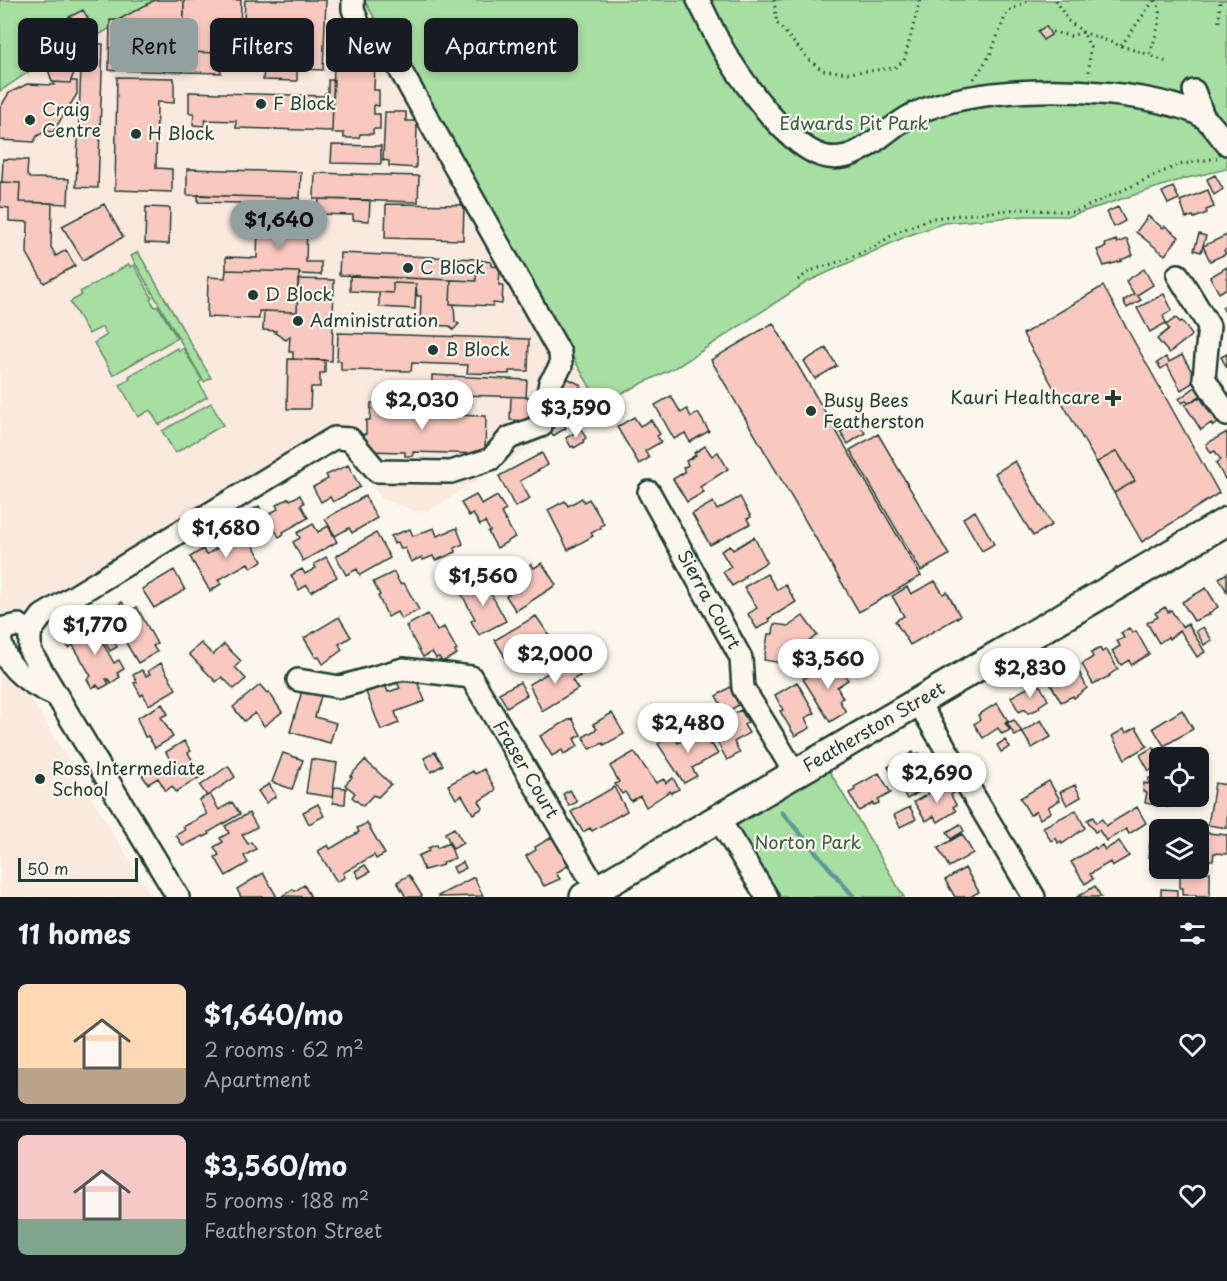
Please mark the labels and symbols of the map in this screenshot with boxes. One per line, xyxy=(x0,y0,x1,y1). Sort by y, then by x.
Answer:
place label: F Block xyxy=(273,89,336,116)
place label: Craig Centre xyxy=(42,95,101,143)
marker: F Block xyxy=(254,97,268,111)
park label: Edwards Pit Park xyxy=(780,109,928,136)
marker: Craig Centre xyxy=(23,113,37,127)
place label: H Block xyxy=(148,119,215,146)
marker: H Block xyxy=(129,127,143,141)
pin: $1,640 xyxy=(230,200,328,251)
place label: C Block xyxy=(420,253,485,280)
marker: C Block xyxy=(401,261,415,275)
place label: D Block xyxy=(265,280,333,307)
marker: D Block xyxy=(246,288,260,302)
place label: Administration xyxy=(310,306,438,333)
marker: Administration xyxy=(291,314,305,328)
place label: B Block xyxy=(445,335,510,362)
marker: B Block xyxy=(426,343,440,357)
pin: $2,030 xyxy=(373,380,471,431)
place label: Kauri Healthcare xyxy=(950,383,1100,410)
place label: Busy Bees Featherston xyxy=(823,386,925,434)
pin: $3,590 xyxy=(527,388,625,439)
marker: Kauri Healthcare xyxy=(1104,389,1122,407)
marker: Busy Bees Featherston xyxy=(804,404,818,418)
pin: $1,680 xyxy=(177,508,275,559)
street label: Sierra Court xyxy=(671,544,748,653)
pin: $1,560 xyxy=(434,556,532,607)
pin: $1,770 xyxy=(46,605,144,656)
pin: $2,000 xyxy=(506,634,604,685)
pin: $3,560 xyxy=(779,639,877,690)
pin: $2,830 xyxy=(981,648,1079,699)
street label: Featherston Street xyxy=(797,674,949,778)
pin: $2,480 xyxy=(639,703,737,754)
street label: Fraser Court xyxy=(487,715,567,823)
pin: $2,690 xyxy=(888,753,986,804)
place label: Ross Intermediate School xyxy=(52,754,205,802)
marker: Ross Intermediate School xyxy=(33,772,47,786)
park label: Norton Park xyxy=(754,828,862,855)
scale bar xyxy=(18,855,138,882)

